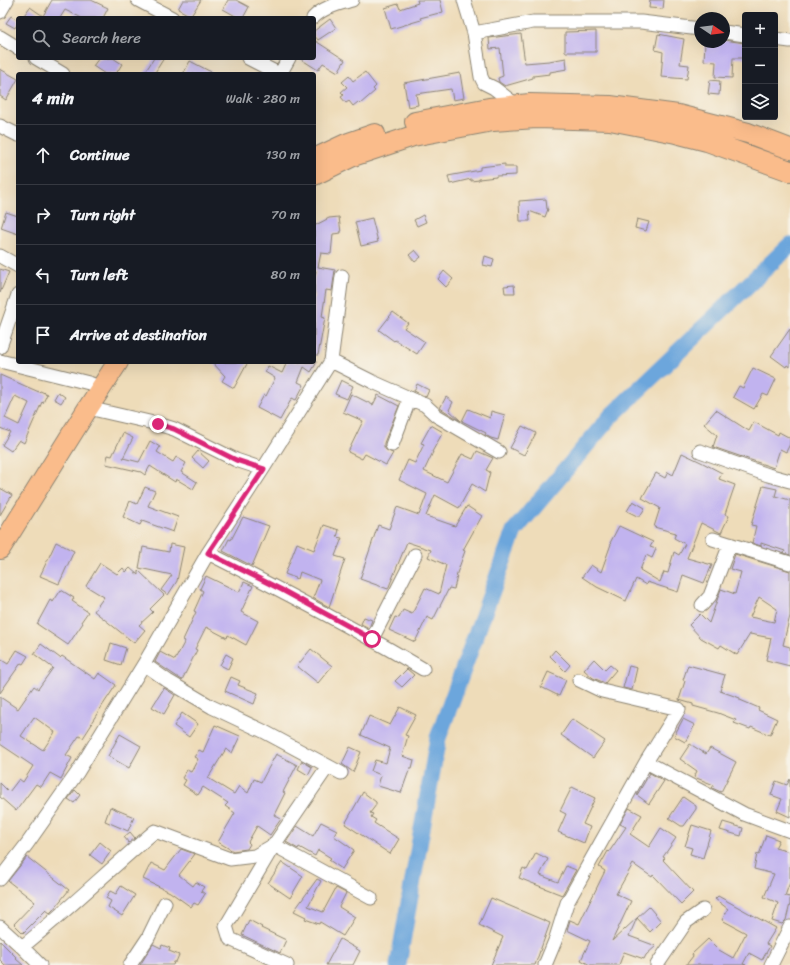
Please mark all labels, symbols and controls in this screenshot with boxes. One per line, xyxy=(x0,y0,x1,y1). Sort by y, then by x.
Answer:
north arrow xyxy=(694,12,730,48)
map controls xyxy=(742,12,778,120)
button: + xyxy=(742,12,778,48)
search box xyxy=(16,16,316,60)
text: Search here xyxy=(62,25,141,51)
icon: search xyxy=(30,27,52,49)
button: − xyxy=(742,48,778,84)
text: 4 min xyxy=(32,83,74,113)
button: layers xyxy=(742,84,778,120)
text: Walk · 280 m xyxy=(226,87,300,110)
text: Continue xyxy=(70,142,130,168)
text: 130 m xyxy=(266,143,300,166)
icon: ahead xyxy=(32,144,54,166)
text: Turn right xyxy=(70,202,135,228)
text: 70 m xyxy=(271,203,300,226)
icon: right xyxy=(32,204,54,226)
text: Turn left xyxy=(70,262,128,288)
text: 80 m xyxy=(271,263,300,286)
icon: left xyxy=(32,264,54,286)
text: Arrive at destination xyxy=(70,322,207,348)
icon: arrive xyxy=(32,324,54,346)
route end xyxy=(149,415,167,433)
route start xyxy=(363,630,381,648)

